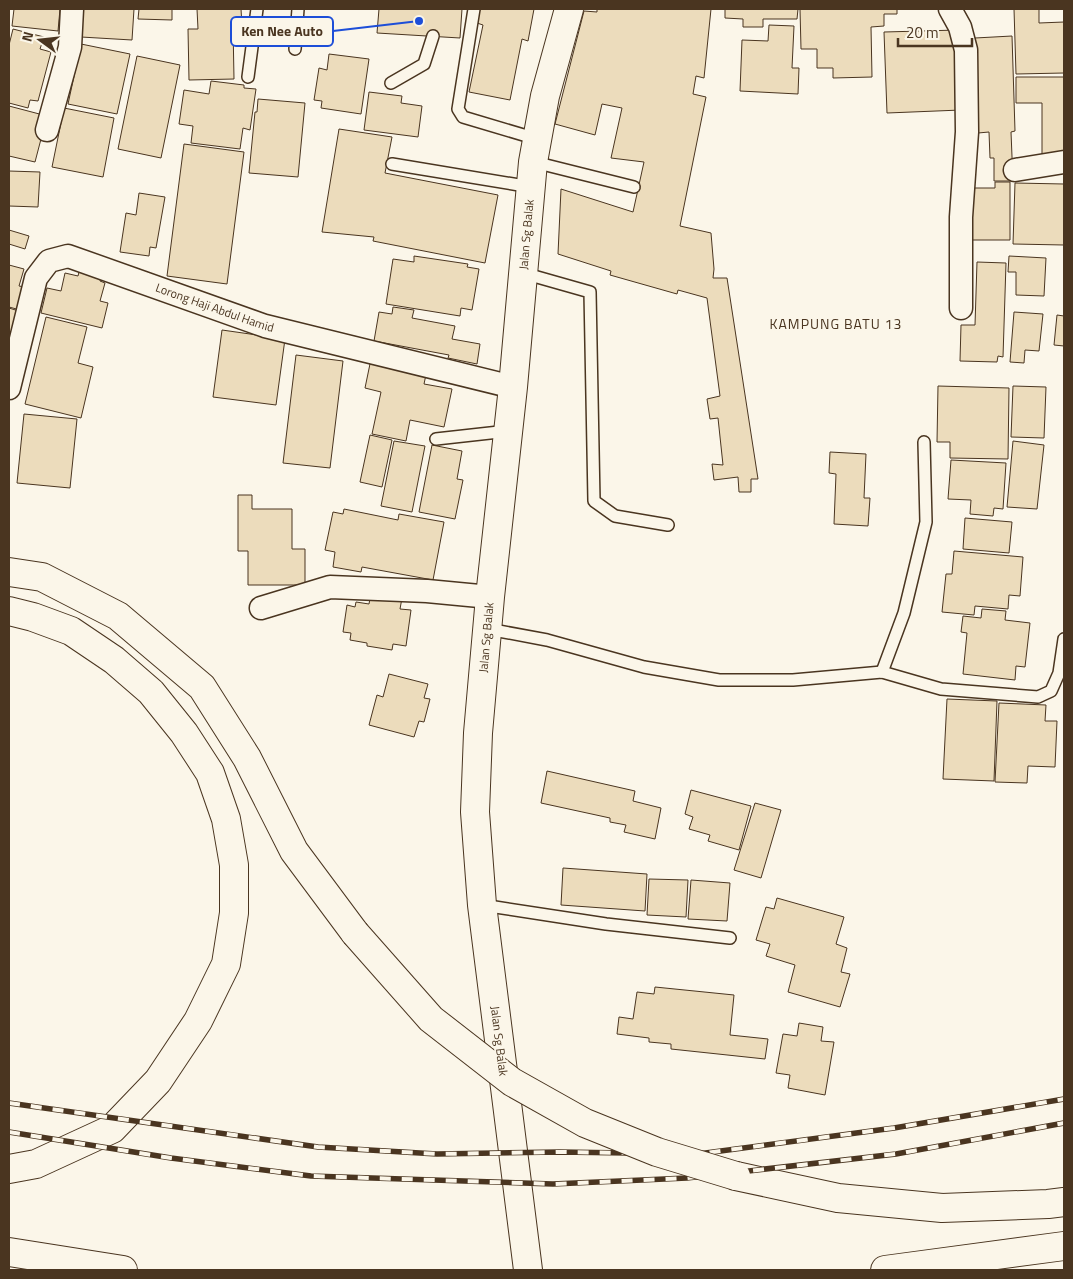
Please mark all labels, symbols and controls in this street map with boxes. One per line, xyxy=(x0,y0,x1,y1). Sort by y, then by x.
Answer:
north arrow xyxy=(15,15,65,65)
scale bar xyxy=(898,15,972,47)
callout: Ken Nee Auto xyxy=(231,17,333,46)
text: Ken Nee Auto xyxy=(241,20,323,41)
text: 20 m xyxy=(906,21,939,44)
text: N xyxy=(16,29,38,44)
street label: Jalan Sg Balak xyxy=(513,198,539,271)
street label: Lorong Haji Abdul Hamid xyxy=(153,278,276,337)
district label: KAMPUNG BATU 13 xyxy=(770,313,902,334)
street label: Jalan Sg Balak xyxy=(473,601,499,674)
street label: Jalan Sg Balak xyxy=(486,1005,513,1077)

